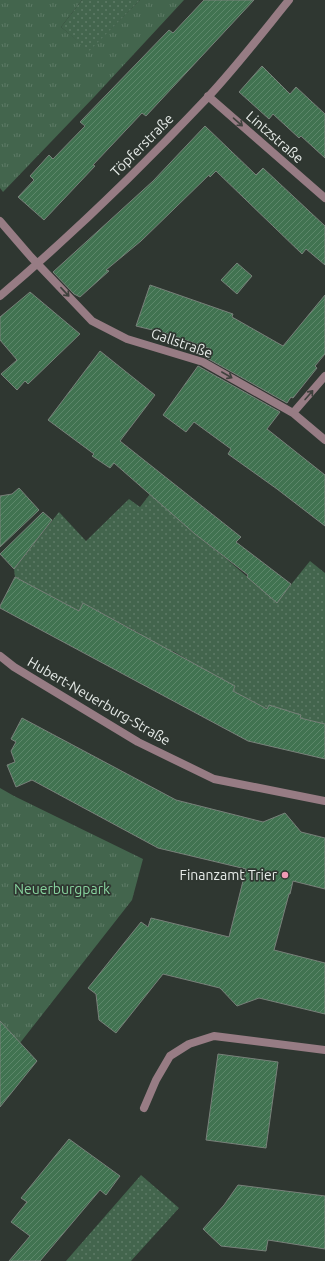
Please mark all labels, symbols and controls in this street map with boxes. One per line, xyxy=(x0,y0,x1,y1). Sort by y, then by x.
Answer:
street label: Lintzstraße xyxy=(243,108,307,166)
street label: Töpferstraße xyxy=(107,110,177,180)
one-way arrow xyxy=(232,118,243,127)
one-way arrow xyxy=(60,287,69,297)
street label: Gallstraße xyxy=(149,325,215,361)
one-way arrow xyxy=(221,372,233,380)
one-way arrow xyxy=(305,389,314,400)
street label: Hubert-Neuerburg-Straße xyxy=(25,654,173,748)
place label: Finanzamt Trier xyxy=(180,867,278,883)
marker: Finanzamt Trier xyxy=(280,870,290,880)
park label: Neuerburgpark xyxy=(14,881,110,897)

